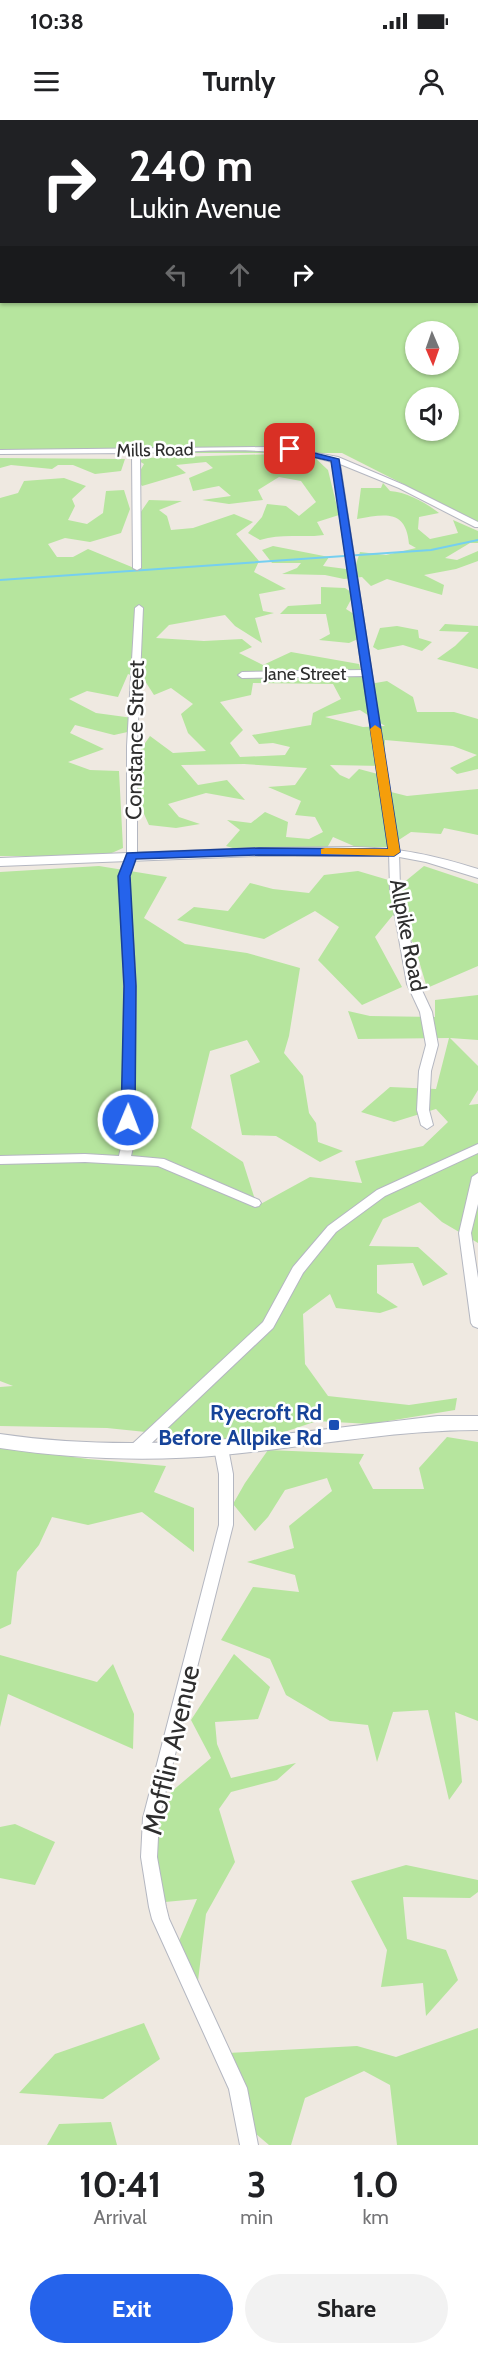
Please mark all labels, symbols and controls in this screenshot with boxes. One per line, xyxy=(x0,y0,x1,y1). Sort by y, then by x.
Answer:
text: 10:38 xyxy=(30,8,84,35)
icon: menu xyxy=(30,65,63,98)
text: Turnly xyxy=(203,65,275,98)
icon: person xyxy=(415,65,448,98)
text: 240 m xyxy=(129,140,253,192)
icon: right xyxy=(30,144,108,222)
text: Lukin Avenue xyxy=(129,192,281,225)
icon: left xyxy=(160,258,193,291)
icon: ahead xyxy=(223,258,256,291)
icon: right xyxy=(286,258,319,291)
north arrow xyxy=(405,321,459,375)
map controls xyxy=(405,321,459,441)
button: sound xyxy=(405,387,459,441)
pin xyxy=(264,423,315,474)
icon: arrive xyxy=(273,432,306,465)
street label: Mills Road xyxy=(116,438,194,462)
street label: Constance Street xyxy=(120,659,150,820)
street label: Jane Street xyxy=(263,663,346,685)
street label: Allpike Road xyxy=(384,876,432,994)
position arrow xyxy=(96,1088,160,1152)
place label: Ryecroft Rd Before Allpike Rd xyxy=(158,1399,322,1451)
marker: Ryecroft Rd Before Allpike Rd xyxy=(327,1418,341,1432)
street label: Mofflin Avenue xyxy=(135,1662,207,1838)
text: 10:41 xyxy=(79,2162,161,2206)
text: 3 xyxy=(247,2162,267,2206)
text: 1.0 xyxy=(352,2162,399,2206)
text: Arrival xyxy=(94,2205,147,2229)
text: min xyxy=(240,2205,273,2229)
text: km xyxy=(362,2205,389,2229)
button: Exit xyxy=(30,2274,233,2343)
button: Share xyxy=(245,2274,448,2343)

